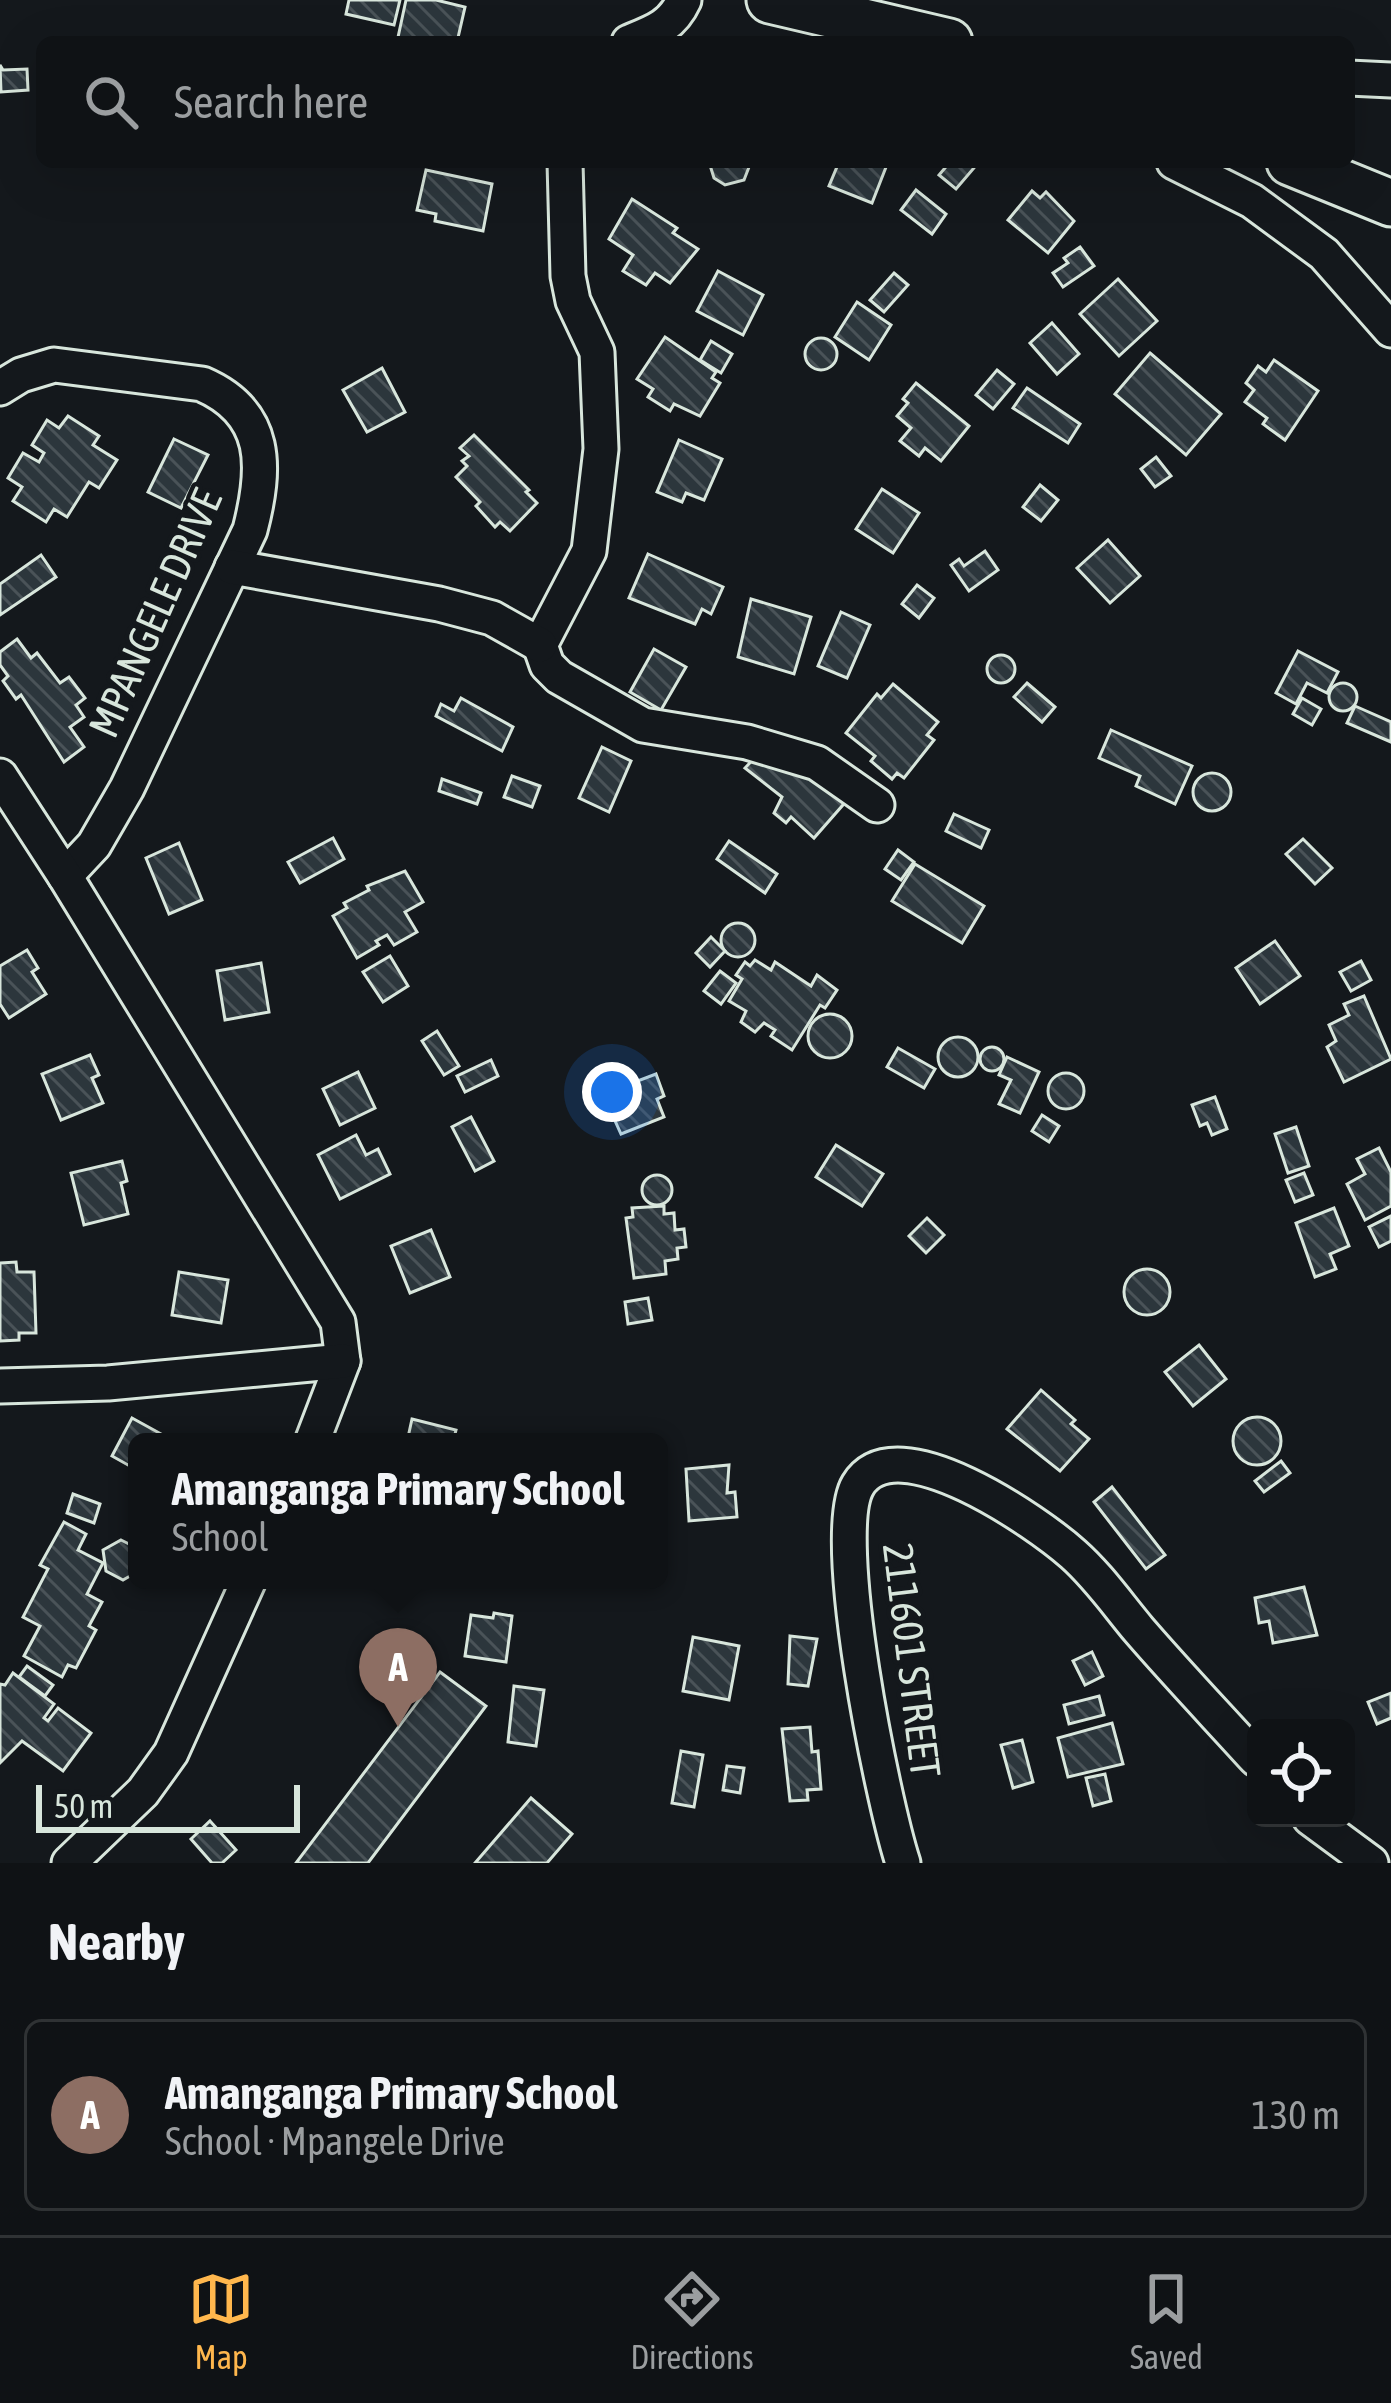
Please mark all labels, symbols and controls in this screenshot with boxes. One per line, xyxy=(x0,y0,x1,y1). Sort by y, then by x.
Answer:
search box xyxy=(36,36,1355,168)
icon: search xyxy=(78,69,144,135)
text: Search here xyxy=(174,76,368,128)
street label: MPANGELE DRIVE xyxy=(79,482,231,744)
your location xyxy=(582,1062,642,1122)
popup xyxy=(128,1433,668,1589)
text: Amanganga Primary School xyxy=(172,1463,624,1515)
text: School xyxy=(172,1515,268,1559)
street label: 211601 STREET xyxy=(874,1540,950,1780)
pin: A xyxy=(359,1628,437,1727)
map controls xyxy=(1247,1719,1355,1827)
button: locate xyxy=(1247,1719,1355,1827)
scale bar xyxy=(36,1779,300,1832)
text: 50 m xyxy=(54,1787,113,1825)
text: Nearby xyxy=(48,1912,185,1971)
text: Amanganga Primary School xyxy=(165,2067,618,2119)
text: A xyxy=(80,2093,100,2137)
text: 130 m xyxy=(1252,2093,1340,2137)
text: School · Mpangele Drive xyxy=(165,2119,505,2163)
tab: Map xyxy=(188,2266,254,2376)
tab: Directions xyxy=(630,2266,754,2376)
tab: Saved xyxy=(1130,2266,1203,2376)

